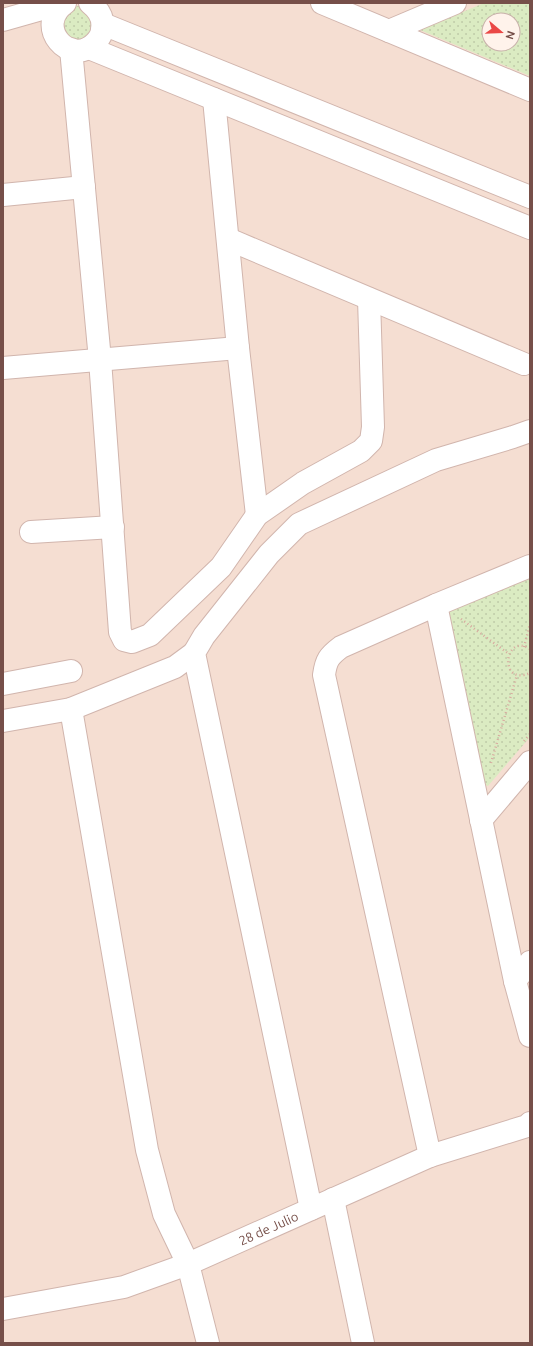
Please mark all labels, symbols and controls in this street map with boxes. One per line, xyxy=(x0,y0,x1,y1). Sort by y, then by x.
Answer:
north arrow xyxy=(481,12,521,52)
text: N xyxy=(503,29,517,41)
street label: 28 de Julio xyxy=(237,1209,300,1247)

